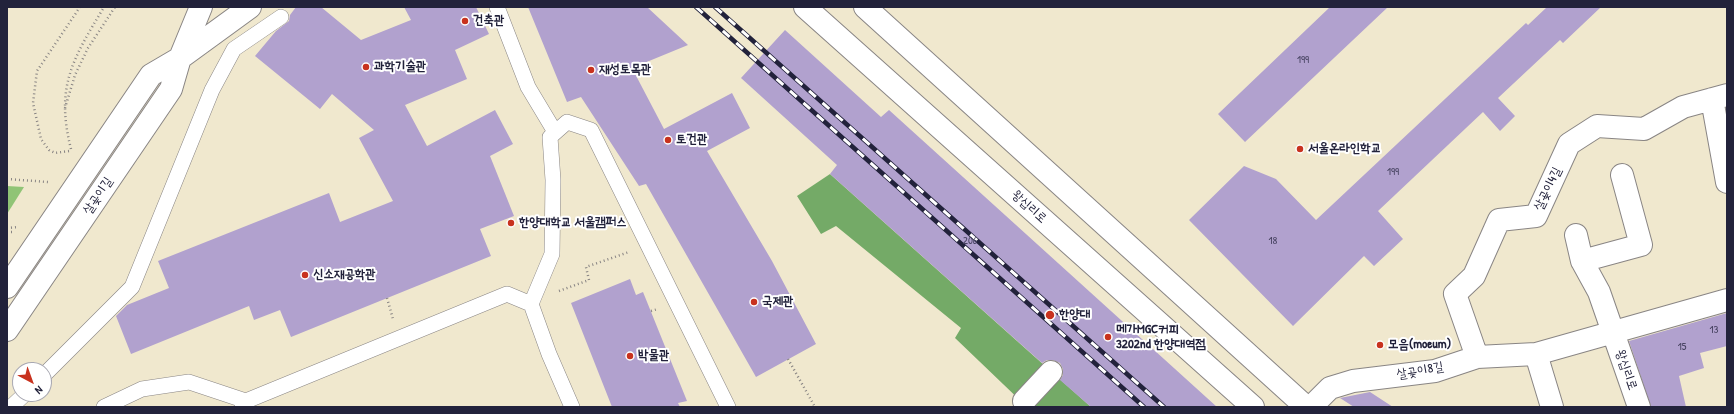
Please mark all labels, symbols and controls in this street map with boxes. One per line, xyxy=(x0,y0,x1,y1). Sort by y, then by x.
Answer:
place label: 건축관 xyxy=(473,13,504,29)
marker: 건축관 xyxy=(460,16,470,26)
house number: 199 xyxy=(1297,53,1309,67)
place label: 과학기술관 xyxy=(374,59,426,75)
marker: 과학기술관 xyxy=(361,62,371,72)
place label: 재성토목관 xyxy=(599,62,651,78)
marker: 재성토목관 xyxy=(586,65,596,75)
place label: 토건관 xyxy=(676,132,707,148)
marker: 토건관 xyxy=(663,135,673,145)
place label: 서울온라인학교 xyxy=(1308,141,1381,157)
marker: 서울온라인학교 xyxy=(1295,144,1305,154)
house number: 199 xyxy=(1387,165,1399,179)
street label: 살곶이4길 xyxy=(1531,165,1565,213)
street label: 살곶이길 xyxy=(80,174,116,218)
street label: 왕십리로 xyxy=(1008,187,1050,227)
place label: 한양대학교 서울캠퍼스 xyxy=(519,215,627,231)
marker: 한양대학교 서울캠퍼스 xyxy=(506,218,516,228)
house number: 206 xyxy=(963,234,977,248)
house number: 18 xyxy=(1269,234,1277,248)
place label: 신소재공학관 xyxy=(313,267,376,283)
marker: 신소재공학관 xyxy=(300,270,310,280)
place label: 국제관 xyxy=(762,294,793,310)
marker: 국제관 xyxy=(749,297,759,307)
place label: 한양대 xyxy=(1059,307,1090,323)
marker: 한양대 xyxy=(1044,309,1056,321)
place label: 메가MGC커피 3202nd 한양대역점 xyxy=(1116,322,1206,353)
house number: 13 xyxy=(1710,323,1718,337)
marker: 메가MGC커피 3202nd 한양대역점 xyxy=(1103,332,1113,342)
place label: 모음(moeum) xyxy=(1388,337,1451,353)
marker: 모음(moeum) xyxy=(1375,340,1385,350)
house number: 15 xyxy=(1678,340,1686,354)
place label: 박물관 xyxy=(638,348,669,364)
street label: 왕십리로 xyxy=(1612,348,1640,392)
marker: 박물관 xyxy=(625,351,635,361)
street label: 살곶이8길 xyxy=(1395,359,1445,383)
north arrow xyxy=(12,362,52,402)
text: N xyxy=(32,383,46,398)

